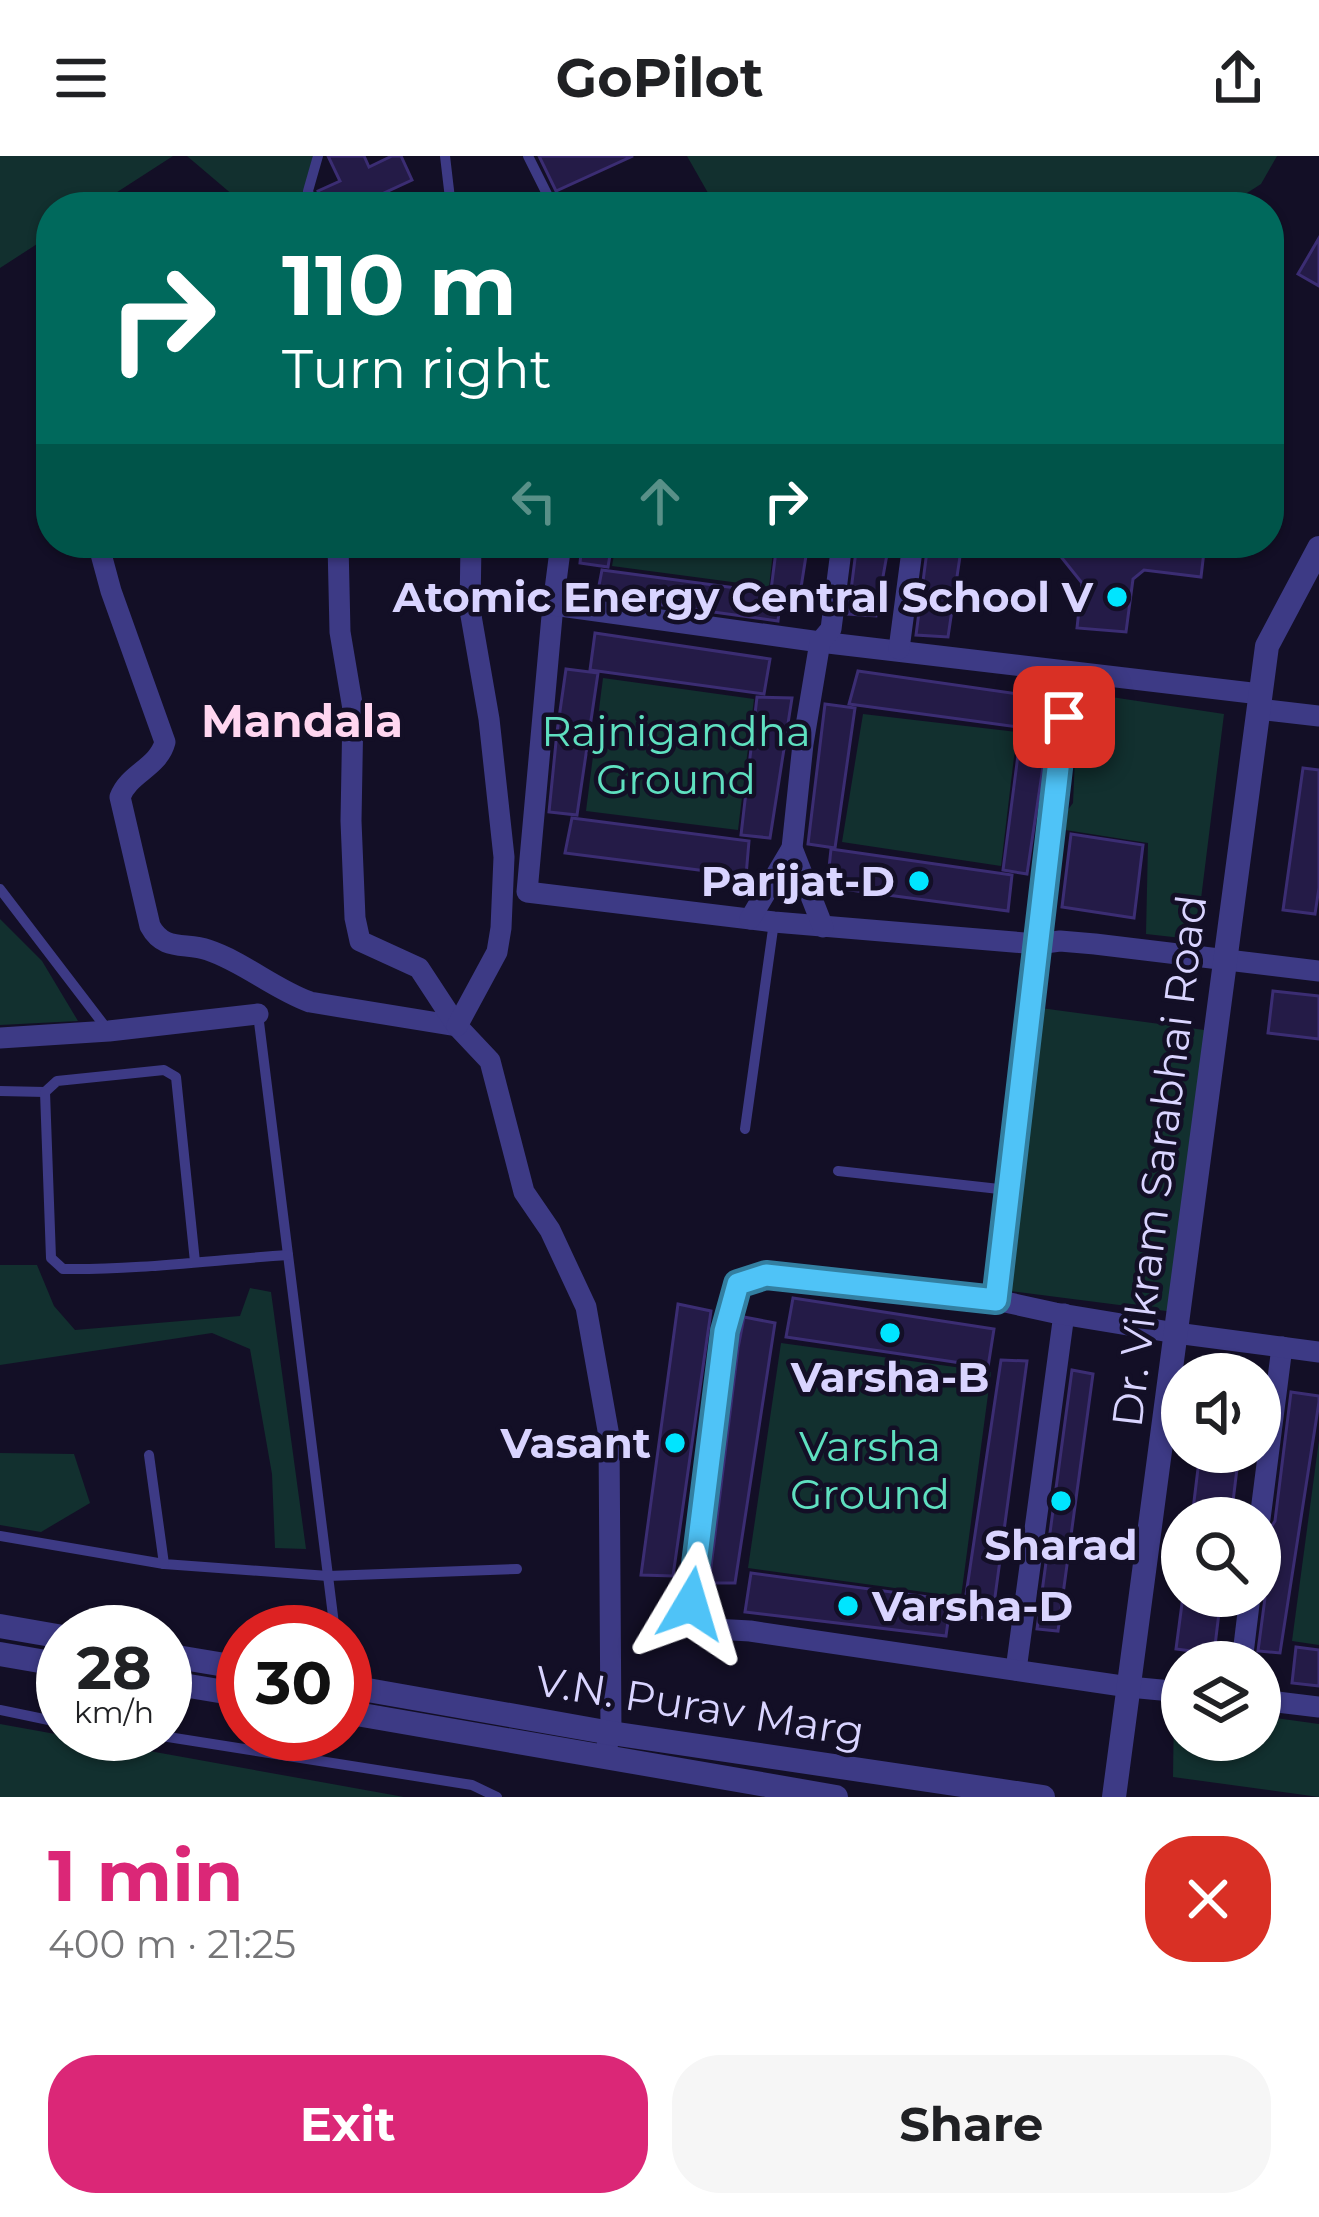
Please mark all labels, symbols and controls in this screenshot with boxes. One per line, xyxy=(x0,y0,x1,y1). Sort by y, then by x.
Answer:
icon: menu xyxy=(48,45,114,111)
text: GoPilot xyxy=(556,45,763,111)
icon: share xyxy=(1205,45,1271,111)
text: 110 m xyxy=(282,234,517,336)
icon: right xyxy=(84,240,240,396)
text: Turn right xyxy=(282,336,552,402)
icon: left xyxy=(501,468,567,534)
icon: ahead xyxy=(627,468,693,534)
icon: right xyxy=(753,468,819,534)
place label: Atomic Energy Central School V xyxy=(392,571,1094,623)
marker: Atomic Energy Central School V xyxy=(1104,584,1130,610)
pin xyxy=(1013,666,1115,768)
icon: arrive xyxy=(1031,684,1097,750)
district label: Mandala xyxy=(201,693,403,748)
park label: Rajnigandha Ground xyxy=(541,705,811,805)
place label: Parijat-D xyxy=(701,855,895,907)
marker: Parijat-D xyxy=(906,868,932,894)
street label: Dr. Vikram Sarabhai Road xyxy=(1101,892,1217,1430)
marker: Varsha-B xyxy=(877,1320,903,1346)
place label: Varsha-B xyxy=(790,1351,989,1403)
map controls xyxy=(1161,1353,1281,1761)
button: sound xyxy=(1161,1353,1281,1473)
place label: Vasant xyxy=(500,1417,651,1469)
park label: Varsha Ground xyxy=(790,1420,950,1520)
marker: Vasant xyxy=(662,1430,688,1456)
marker: Sharad xyxy=(1048,1488,1074,1514)
button: search xyxy=(1161,1497,1281,1617)
place label: Sharad xyxy=(984,1519,1138,1571)
position arrow xyxy=(628,1541,754,1667)
place label: Varsha-D xyxy=(871,1580,1073,1632)
marker: Varsha-D xyxy=(835,1593,861,1619)
speed limit sign: 30 xyxy=(216,1605,372,1761)
text: 28 xyxy=(77,1631,152,1704)
button: layers xyxy=(1161,1641,1281,1761)
street label: V.N. Purav Marg xyxy=(532,1654,868,1758)
text: km/h xyxy=(74,1694,154,1731)
text: 1 min xyxy=(48,1831,244,1919)
button: close xyxy=(1145,1836,1271,1962)
text: 400 m · 21:25 xyxy=(48,1920,296,1968)
button: Exit xyxy=(48,2055,648,2193)
button: Share xyxy=(672,2055,1271,2193)

